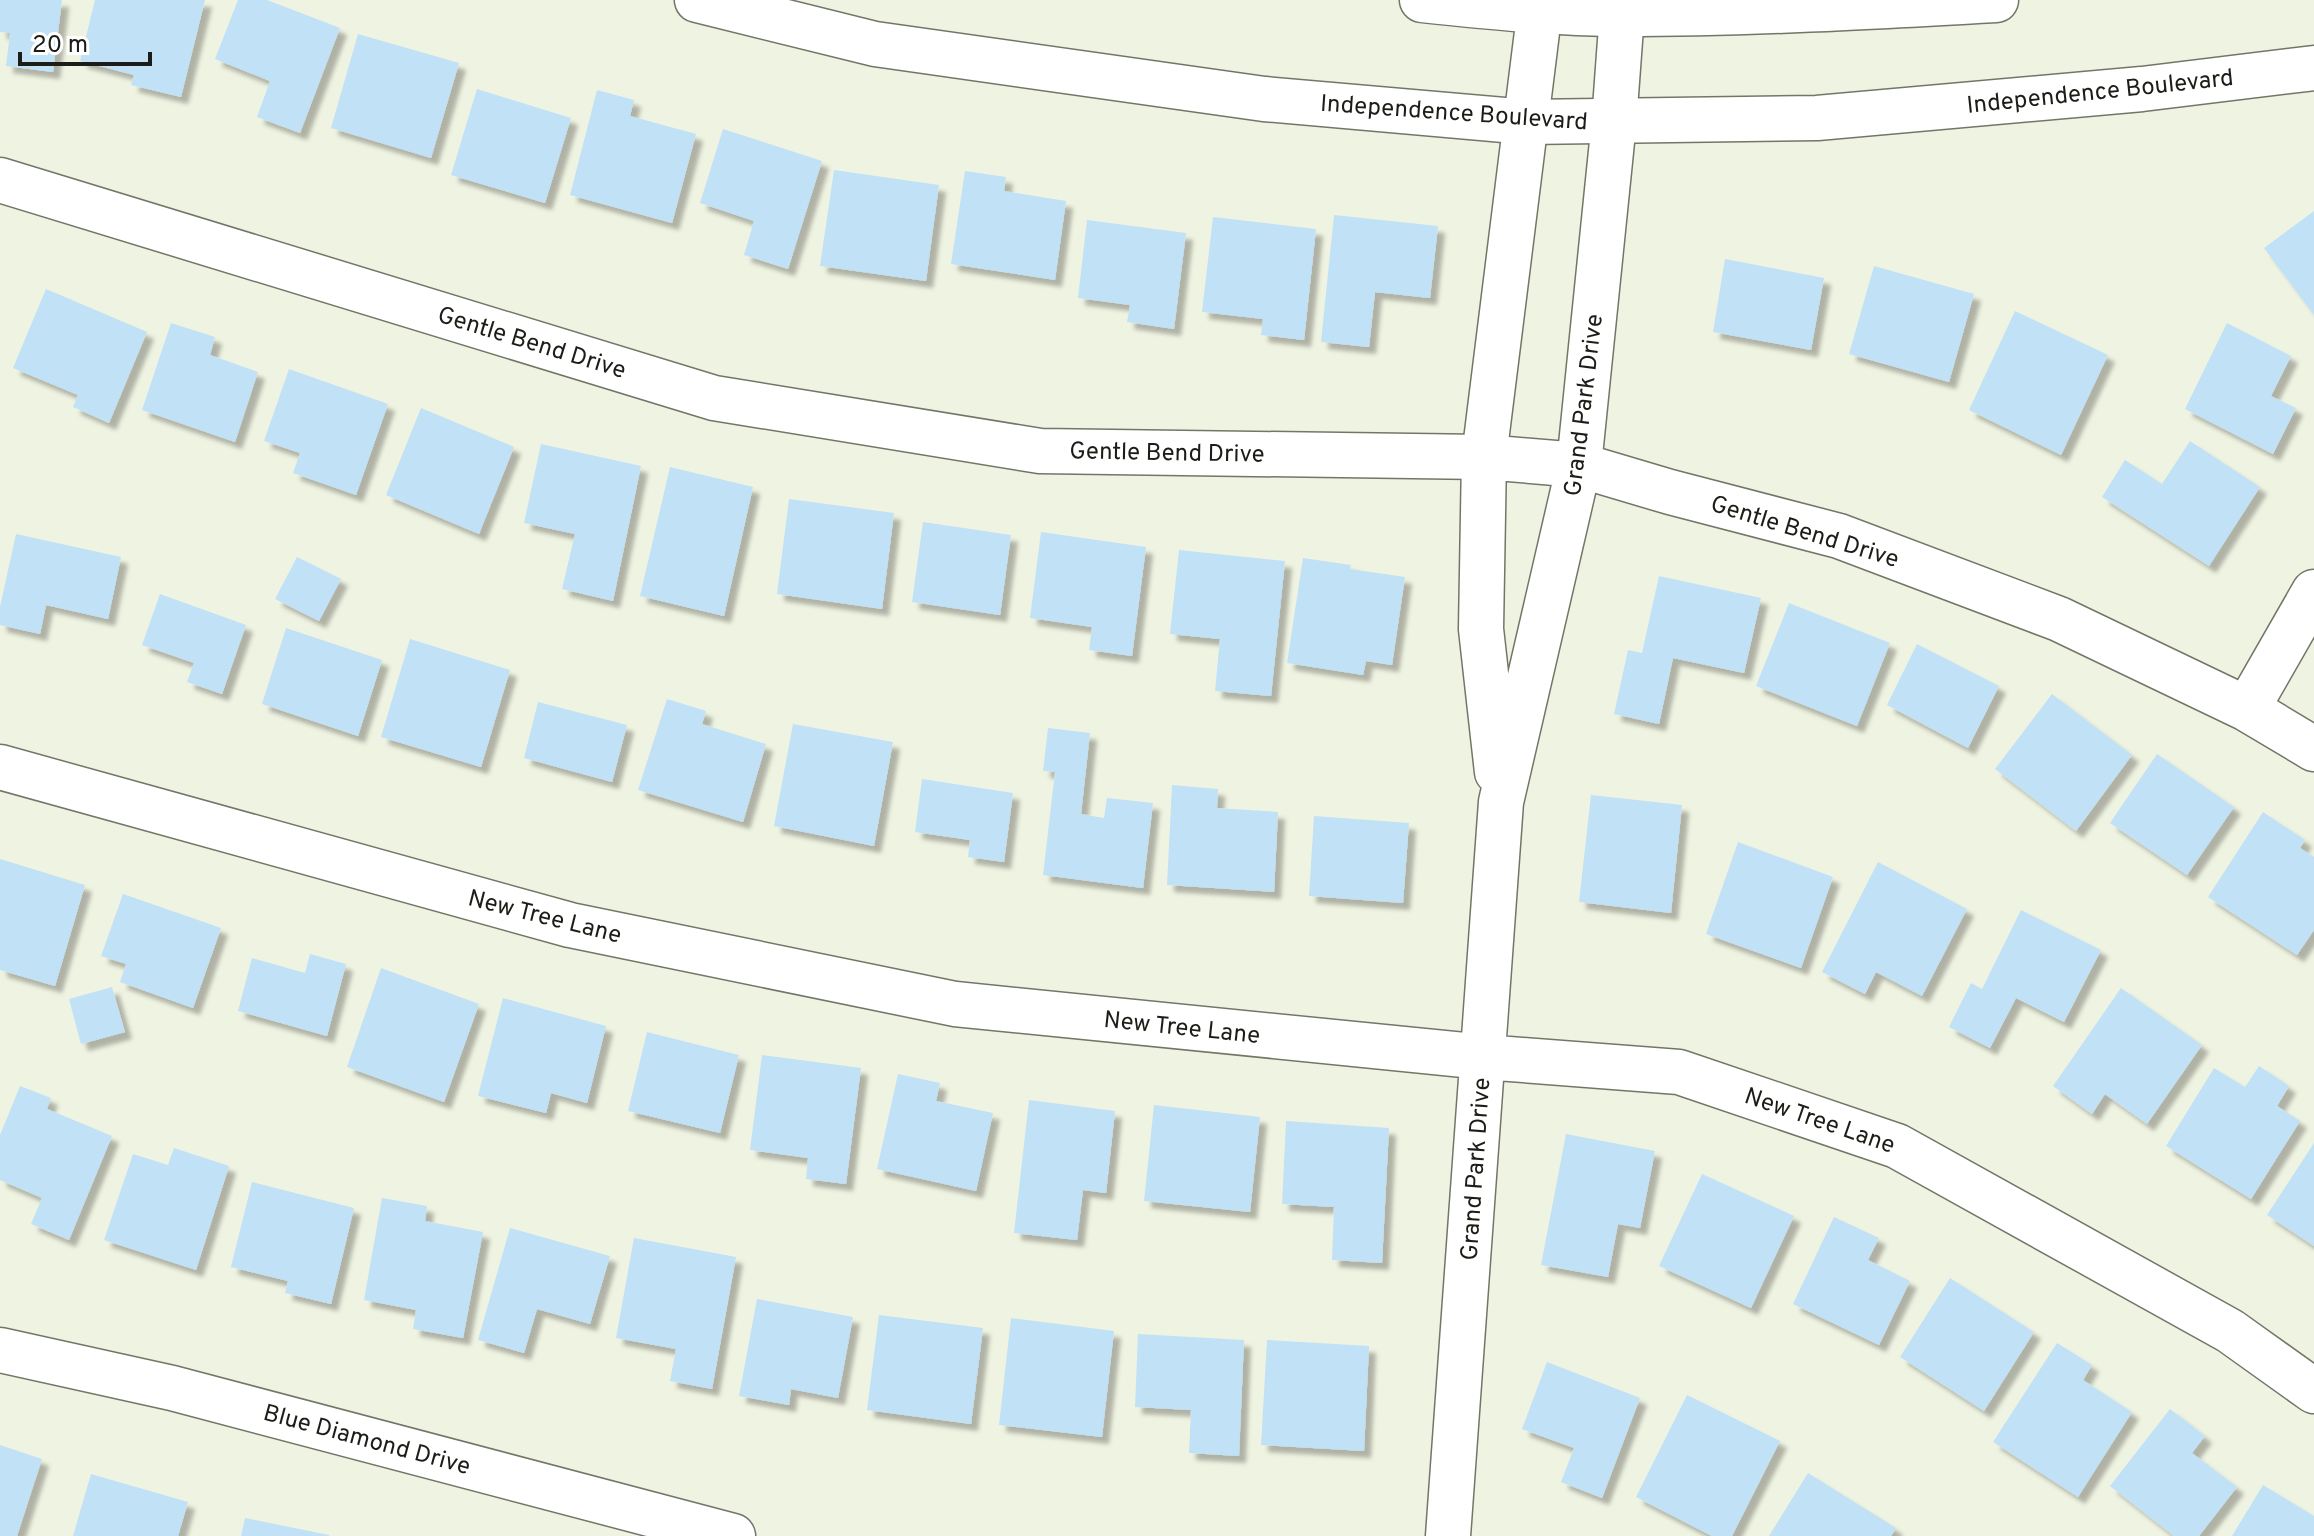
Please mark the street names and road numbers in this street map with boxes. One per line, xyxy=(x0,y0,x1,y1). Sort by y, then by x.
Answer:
street label: Independence Boulevard xyxy=(1965,64,2235,122)
street label: Independence Boulevard xyxy=(1319,90,1589,138)
street label: Gentle Bend Drive xyxy=(434,301,629,387)
street label: Grand Park Drive xyxy=(1559,312,1611,498)
street label: Gentle Bend Drive xyxy=(1069,437,1265,471)
street label: Gentle Bend Drive xyxy=(1707,490,1902,576)
street label: New Tree Lane xyxy=(465,884,624,952)
street label: New Tree Lane xyxy=(1102,1006,1262,1052)
street label: Grand Park Drive xyxy=(1456,1077,1498,1262)
street label: New Tree Lane xyxy=(1740,1082,1899,1162)
street label: Blue Diamond Drive xyxy=(260,1399,473,1483)

